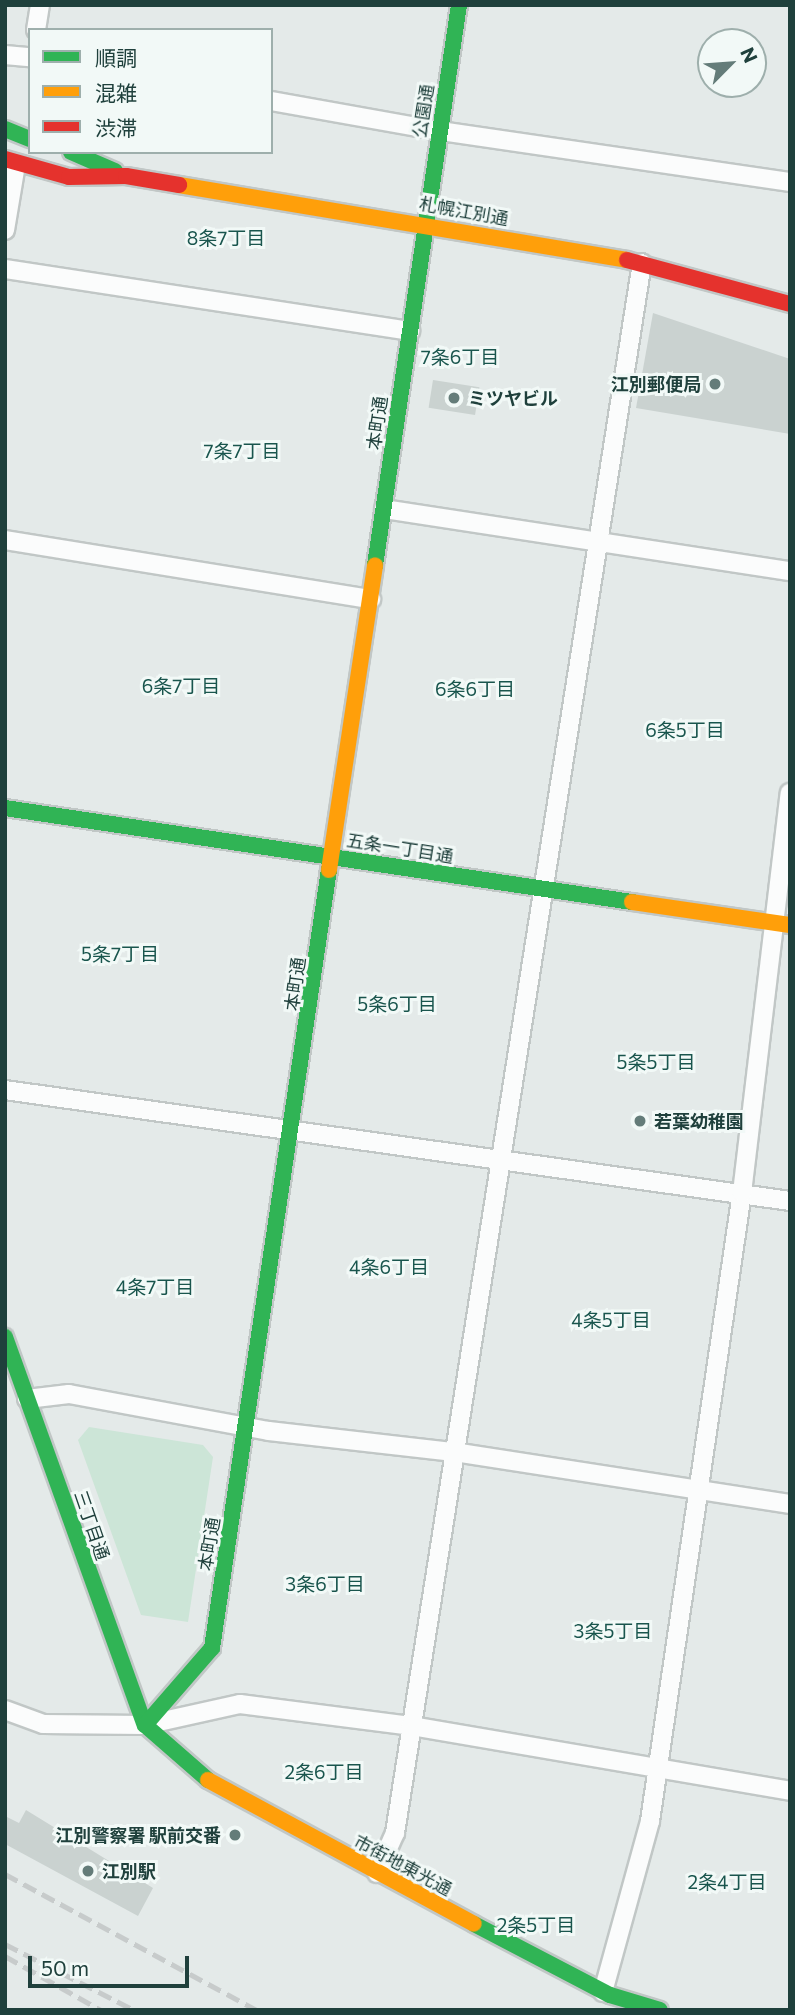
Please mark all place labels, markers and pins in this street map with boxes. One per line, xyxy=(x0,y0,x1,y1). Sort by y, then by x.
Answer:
place label: 江別郵便局 xyxy=(611,373,701,395)
marker: 江別郵便局 xyxy=(707,376,723,392)
place label: ミツヤビル xyxy=(468,387,558,409)
marker: ミツヤビル xyxy=(446,390,462,406)
place label: 若葉幼稚園 xyxy=(654,1110,744,1132)
marker: 若葉幼稚園 xyxy=(632,1113,648,1129)
place label: 江別警察署 駅前交番 xyxy=(56,1824,221,1846)
marker: 江別警察署 駅前交番 xyxy=(227,1827,243,1843)
place label: 江別駅 xyxy=(102,1860,156,1882)
marker: 江別駅 xyxy=(80,1863,96,1879)

